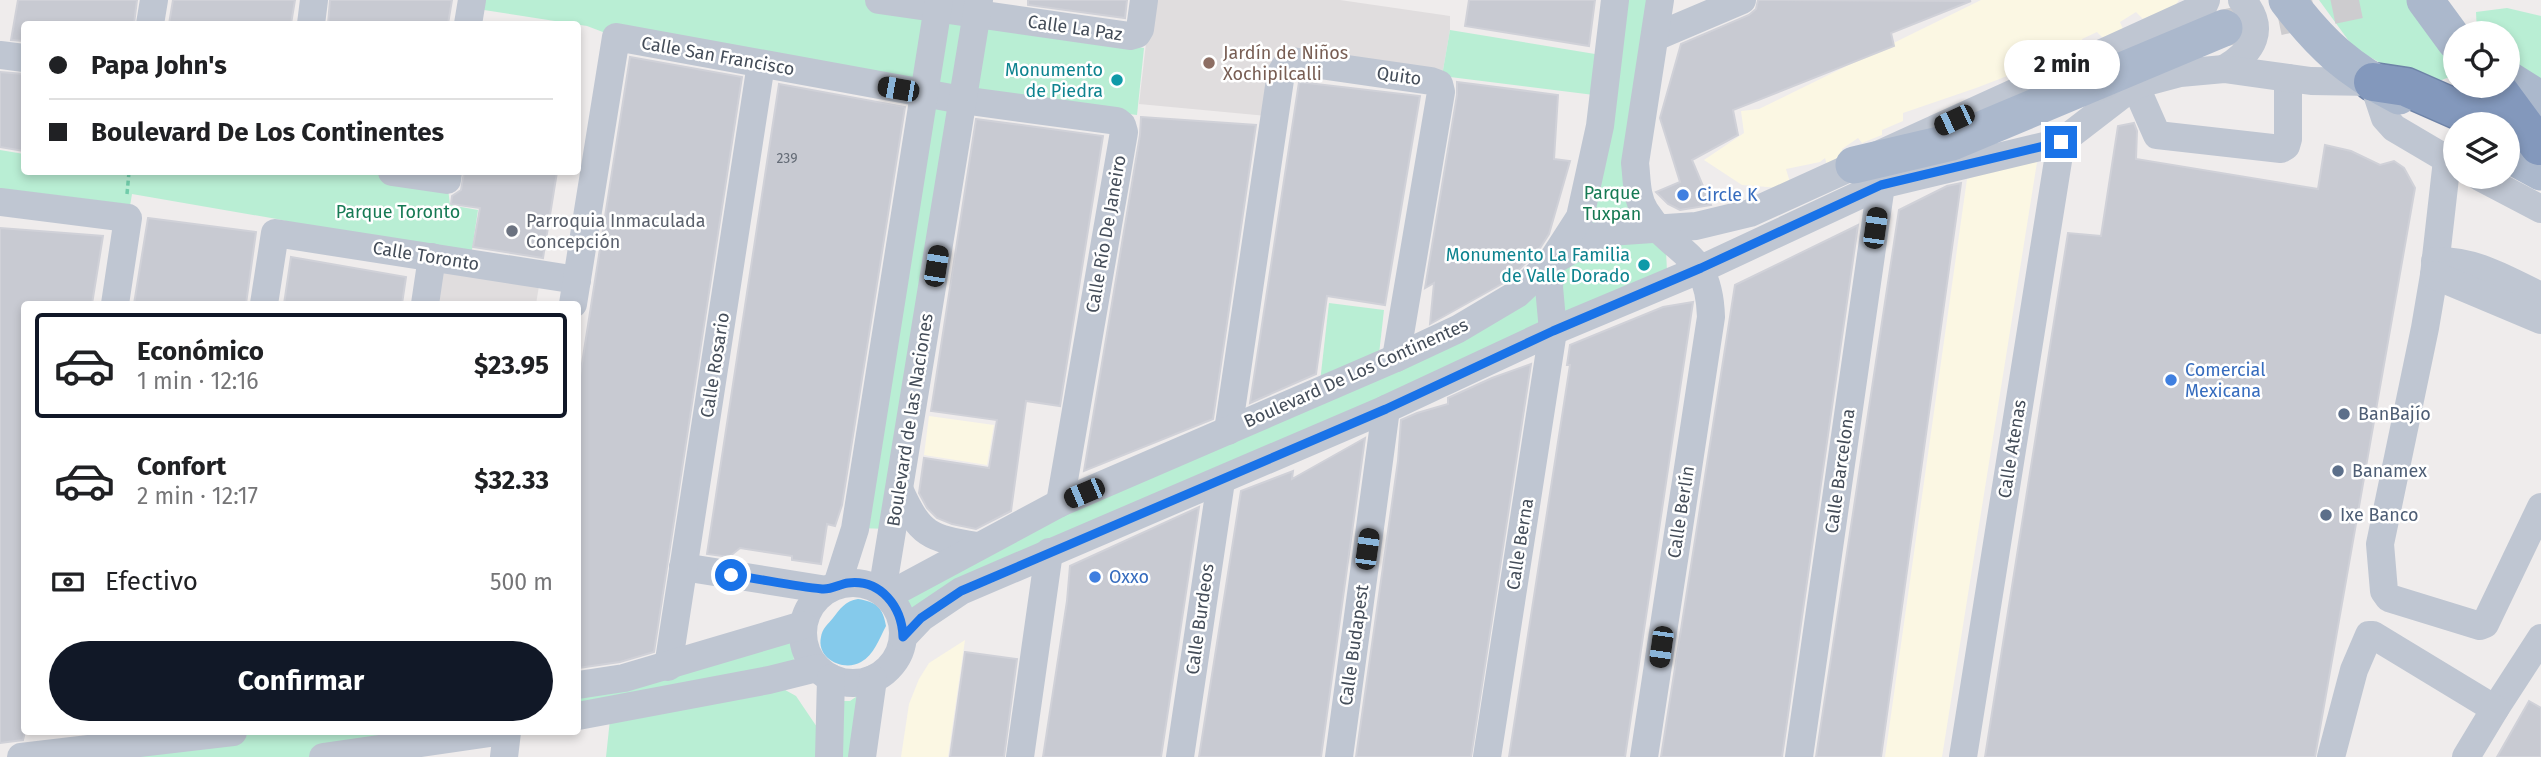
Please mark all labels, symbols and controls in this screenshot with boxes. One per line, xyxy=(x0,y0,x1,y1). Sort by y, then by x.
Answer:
street label: Calle La Paz xyxy=(1026,10,1124,46)
map controls xyxy=(2443,21,2520,189)
button: locate xyxy=(2443,21,2520,98)
street label: Calle San Francisco xyxy=(640,32,796,80)
callout: 2 min xyxy=(2003,40,2119,90)
place label: Jardín de Niños Xochipilcalli xyxy=(1223,42,1348,85)
text: Papa John's xyxy=(91,50,227,81)
text: 2 min xyxy=(2034,50,2090,78)
marker: Jardín de Niños Xochipilcalli xyxy=(1201,55,1217,71)
place label: Monumento de Piedra xyxy=(1005,59,1103,102)
street label: Quito xyxy=(1375,62,1423,90)
marker: Monumento de Piedra xyxy=(1109,72,1125,88)
car xyxy=(876,75,921,103)
car xyxy=(1931,102,1978,138)
button: layers xyxy=(2443,112,2520,189)
text: Boulevard De Los Continentes xyxy=(91,117,444,148)
route end xyxy=(2045,126,2077,158)
house number: 239 xyxy=(776,150,798,167)
street label: Calle Río De Janeiro xyxy=(1081,153,1131,315)
park label: Parque Tuxpan xyxy=(1583,182,1641,225)
place label: Circle K xyxy=(1697,184,1758,206)
marker: Circle K xyxy=(1675,187,1691,203)
park label: Parque Toronto xyxy=(336,201,460,223)
car xyxy=(1862,206,1889,250)
place label: Parroquia Inmaculada Concepción xyxy=(526,210,706,253)
marker: Parroquia Inmaculada Concepción xyxy=(504,223,520,239)
street label: Calle Toronto xyxy=(371,237,481,275)
car xyxy=(923,244,950,288)
place label: Monumento La Familia de Valle Dorado xyxy=(1446,244,1630,287)
marker: Monumento La Familia de Valle Dorado xyxy=(1636,257,1652,273)
street label: Calle Rosario xyxy=(696,311,734,419)
street label: Boulevard de las Naciones xyxy=(882,312,938,528)
street label: Boulevard De Los Continentes xyxy=(1240,313,1472,433)
icon: car xyxy=(53,334,116,397)
text: Económico xyxy=(137,336,264,367)
text: $23.95 xyxy=(474,350,549,381)
place label: Comercial Mexicana xyxy=(2185,359,2265,402)
text: 1 min · 12:16 xyxy=(137,367,259,395)
marker: Comercial Mexicana xyxy=(2163,372,2179,388)
street label: Calle Atenas xyxy=(1993,398,2031,500)
place label: BanBajío xyxy=(2358,403,2431,425)
marker: BanBajío xyxy=(2336,406,2352,422)
street label: Calle Barcelona xyxy=(1820,407,1860,535)
icon: car xyxy=(53,449,116,512)
text: Confort xyxy=(137,451,226,482)
place label: Banamex xyxy=(2352,460,2427,482)
marker: Banamex xyxy=(2330,463,2346,479)
street label: Calle Berlín xyxy=(1663,464,1699,560)
text: $32.33 xyxy=(474,465,549,496)
car xyxy=(1061,475,1108,511)
text: 2 min · 12:17 xyxy=(137,482,258,510)
street label: Calle Berna xyxy=(1502,497,1538,591)
place label: Ixe Banco xyxy=(2340,504,2419,526)
marker: Ixe Banco xyxy=(2318,507,2334,523)
car xyxy=(1354,527,1381,571)
route start xyxy=(715,559,747,591)
street label: Calle Burdeos xyxy=(1181,562,1219,676)
icon: cash xyxy=(49,563,87,601)
text: Efectivo xyxy=(105,566,198,597)
place label: Oxxo xyxy=(1109,566,1149,588)
text: 500 m xyxy=(490,568,553,596)
marker: Oxxo xyxy=(1087,569,1103,585)
street label: Calle Budapest xyxy=(1335,583,1373,707)
car xyxy=(1648,625,1675,669)
button: Confirmar xyxy=(49,641,553,721)

